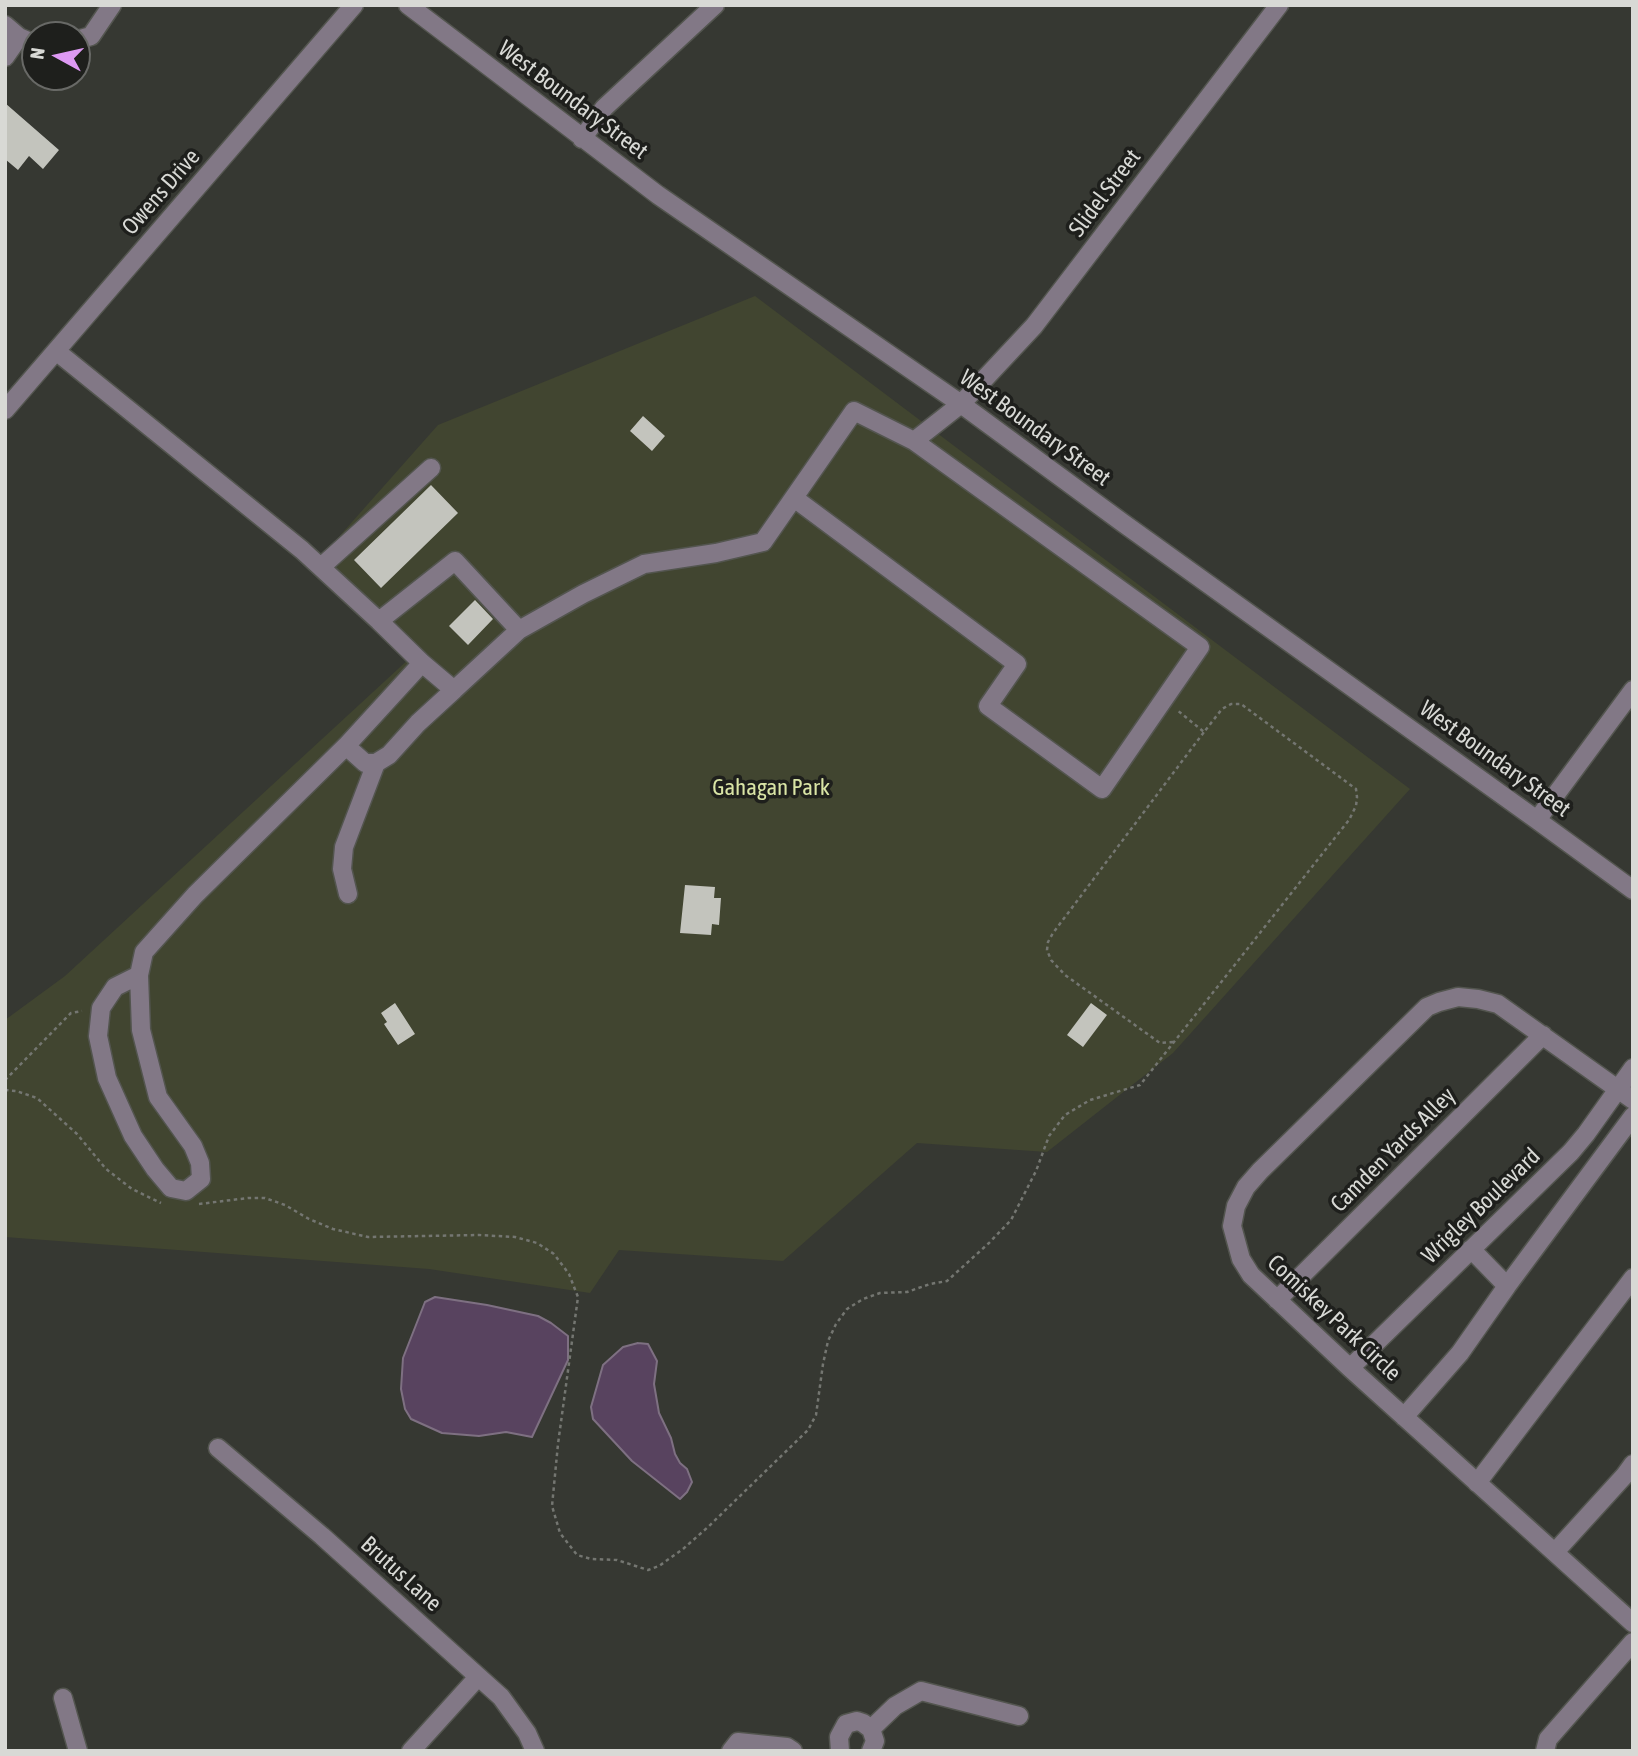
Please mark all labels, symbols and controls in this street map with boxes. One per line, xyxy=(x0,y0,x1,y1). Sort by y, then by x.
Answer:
north arrow xyxy=(21,21,91,91)
street label: West Boundary Street xyxy=(493,35,653,165)
text: N xyxy=(26,46,49,60)
street label: Owens Drive xyxy=(116,144,206,240)
street label: Slidel Street xyxy=(1063,144,1147,242)
street label: West Boundary Street xyxy=(954,364,1116,492)
street label: West Boundary Street xyxy=(1414,695,1576,823)
park label: Gahagan Park xyxy=(712,774,830,802)
street label: Camden Yards Alley xyxy=(1325,1082,1461,1218)
street label: Wrigley Boulevard xyxy=(1416,1143,1546,1269)
street label: Comiskey Park Circle xyxy=(1262,1249,1406,1387)
street label: Brutus Lane xyxy=(355,1531,447,1617)

